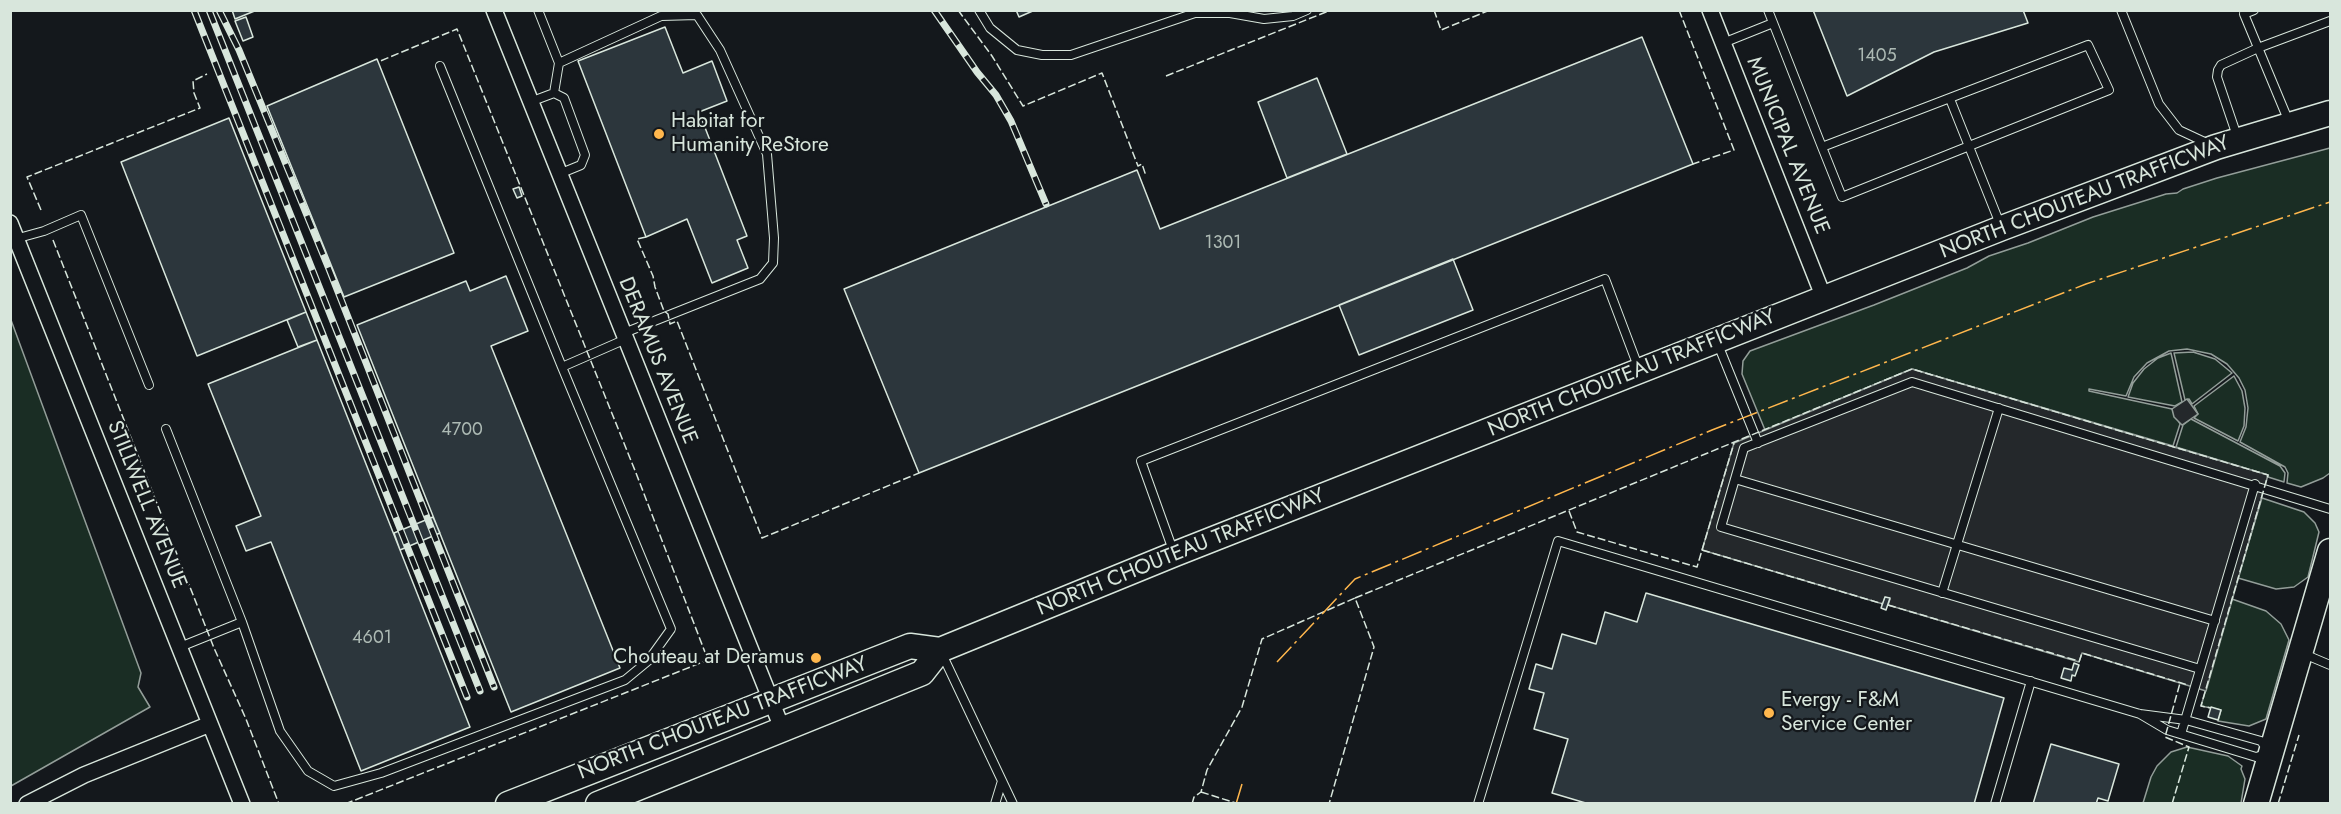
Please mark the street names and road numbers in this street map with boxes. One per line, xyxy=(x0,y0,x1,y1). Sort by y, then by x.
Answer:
street label: MUNICIPAL AVENUE xyxy=(1740,54,1834,238)
street label: NORTH CHOUTEAU TRAFFICWAY xyxy=(1937,131,2233,265)
street label: DERAMUS AVENUE xyxy=(612,274,702,448)
street label: NORTH CHOUTEAU TRAFFICWAY xyxy=(1485,305,1779,443)
street label: STILLWELL AVENUE xyxy=(101,417,191,593)
street label: NORTH CHOUTEAU TRAFFICWAY xyxy=(1034,484,1328,622)
street label: NORTH CHOUTEAU TRAFFICWAY xyxy=(575,652,871,786)

